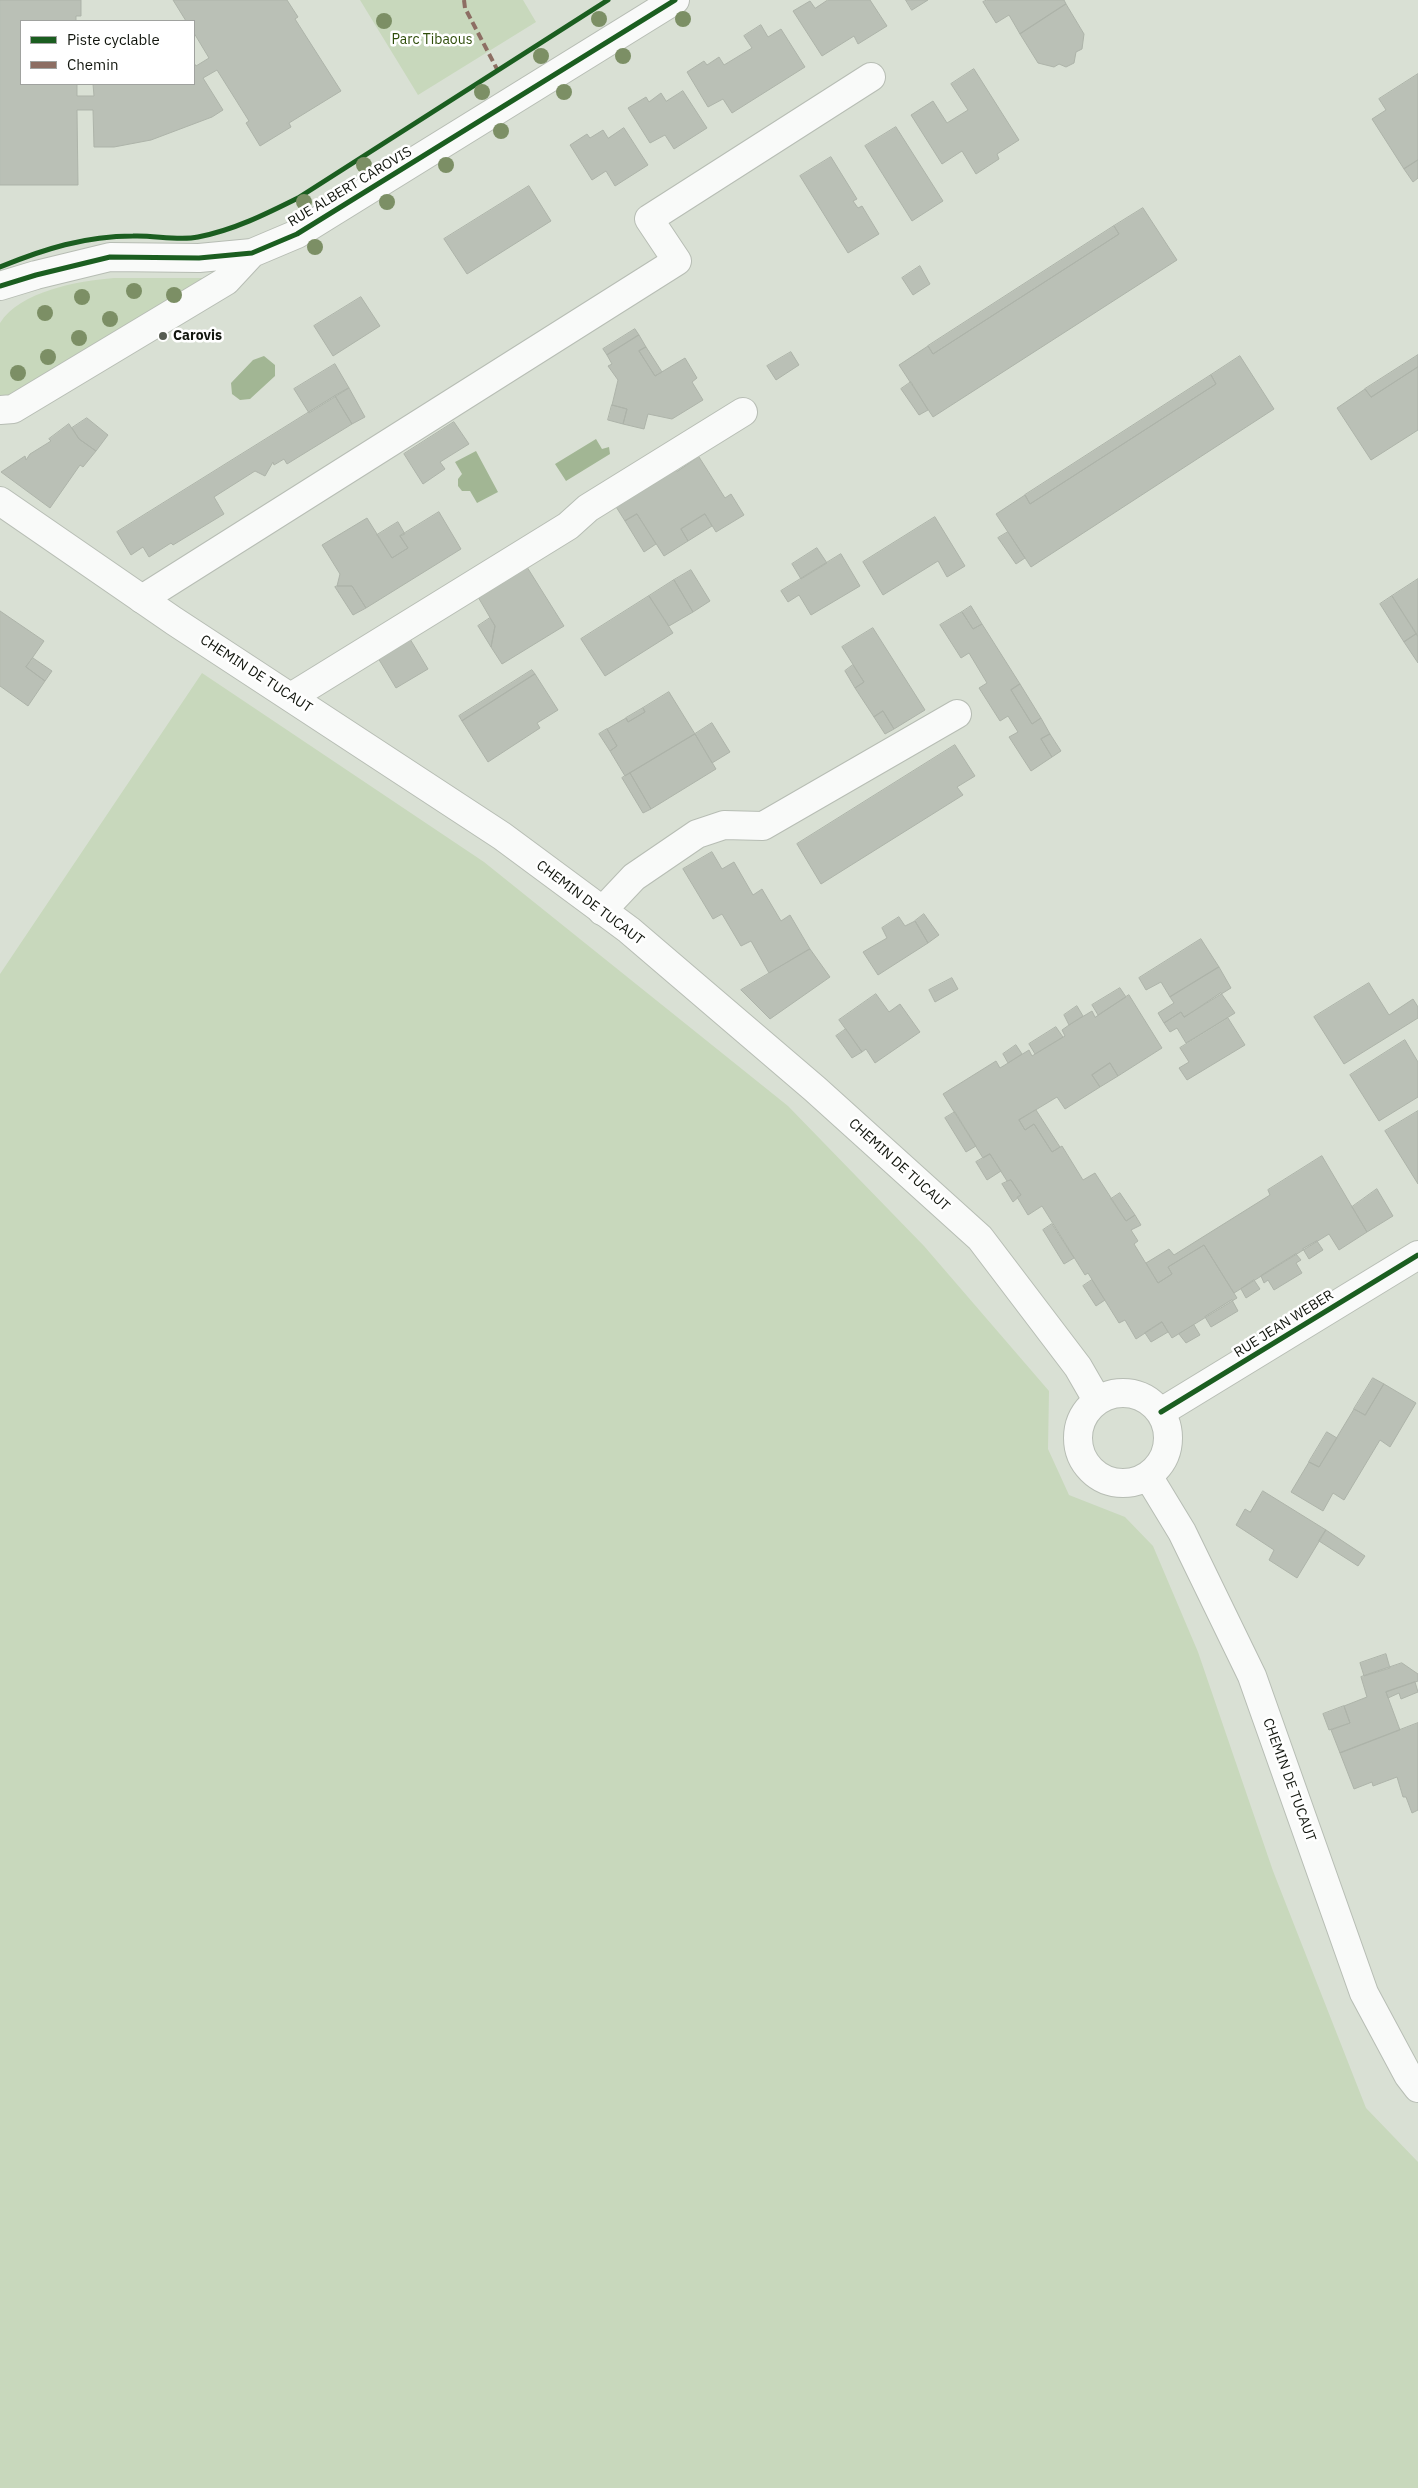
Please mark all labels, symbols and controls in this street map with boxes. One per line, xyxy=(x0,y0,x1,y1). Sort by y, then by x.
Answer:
legend xyxy=(20,20,195,85)
text: Piste cyclable xyxy=(67,30,160,49)
park label: Parc Tibaous xyxy=(392,32,472,48)
text: Chemin xyxy=(67,55,118,74)
street label: RUE ALBERT CAROVIS xyxy=(285,143,415,231)
place label: Carovis xyxy=(173,328,222,344)
marker: Carovis xyxy=(157,330,169,342)
street label: CHEMIN DE TUCAUT xyxy=(197,631,315,717)
street label: CHEMIN DE TUCAUT xyxy=(533,857,647,949)
street label: CHEMIN DE TUCAUT xyxy=(845,1115,953,1215)
street label: RUE JEAN WEBER xyxy=(1231,1287,1337,1361)
street label: CHEMIN DE TUCAUT xyxy=(1259,1716,1319,1844)

